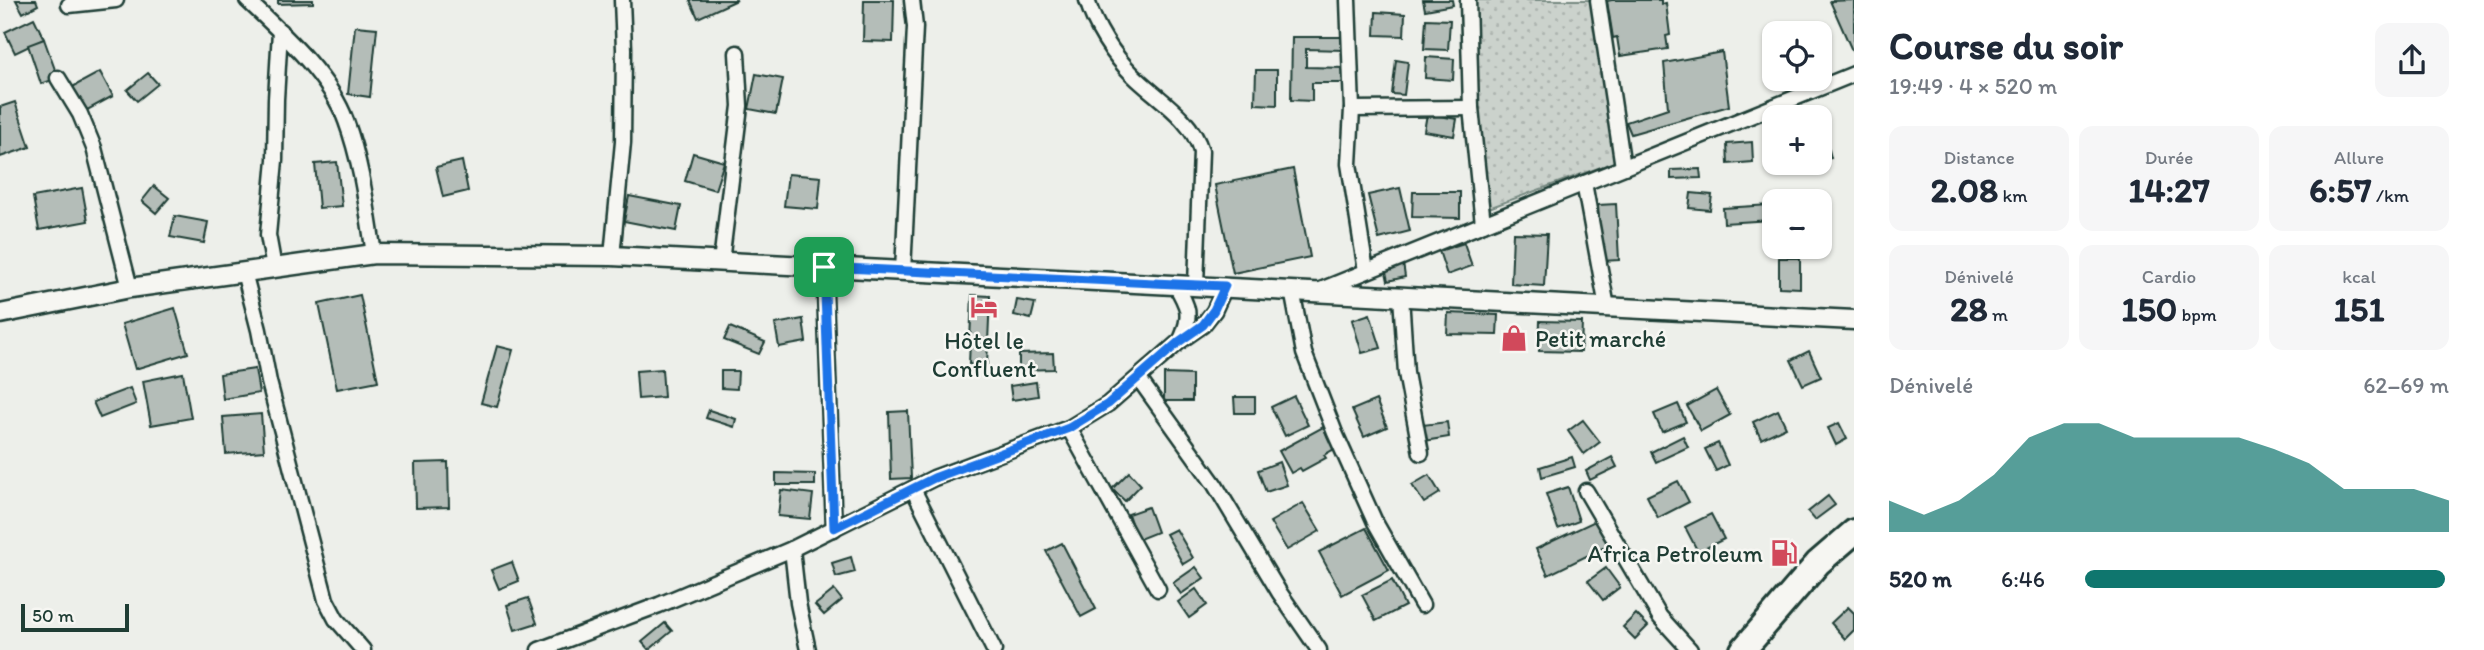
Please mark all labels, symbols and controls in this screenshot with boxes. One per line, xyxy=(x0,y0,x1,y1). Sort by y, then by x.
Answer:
map controls xyxy=(1762,21,1832,259)
button: locate xyxy=(1762,21,1832,91)
text: Course du soir xyxy=(1889,23,2123,69)
button: share xyxy=(2375,23,2449,97)
text: 19:49 · 4 × 520 m xyxy=(1889,72,2057,100)
button: + xyxy=(1762,105,1832,175)
text: Distance xyxy=(1943,146,2015,169)
text: Durée xyxy=(2145,146,2193,169)
text: Allure xyxy=(2334,146,2384,169)
text: 2.08 xyxy=(1930,169,1998,211)
text: 14:27 xyxy=(2128,169,2210,211)
text: 6:57 xyxy=(2309,169,2372,211)
text: km xyxy=(1998,184,2028,207)
text: /km xyxy=(2372,184,2409,207)
button: − xyxy=(1762,189,1832,259)
pin xyxy=(794,237,854,297)
icon: arrive xyxy=(805,248,843,286)
text: Dénivelé xyxy=(1944,265,2014,288)
text: Cardio xyxy=(2142,265,2196,288)
text: kcal xyxy=(2342,265,2376,288)
text: 28 xyxy=(1950,288,1988,330)
text: 150 xyxy=(2121,288,2177,330)
text: 151 xyxy=(2334,288,2384,330)
hotel icon: Hôtel le Confluent xyxy=(969,292,999,322)
text: m xyxy=(1988,303,2008,326)
text: bpm xyxy=(2177,303,2217,326)
shop icon: Petit marché xyxy=(1499,323,1529,353)
place label: Petit marché xyxy=(1535,324,1666,353)
place label: Hôtel le Confluent xyxy=(932,326,1036,383)
text: Dénivelé xyxy=(1889,371,1973,399)
text: 62–69 m xyxy=(2363,371,2449,399)
fuel station icon: Africa Petroleum xyxy=(1769,538,1799,568)
place label: Africa Petroleum xyxy=(1588,539,1763,568)
text: 520 m xyxy=(1889,565,1952,593)
text: 6:46 xyxy=(2001,565,2045,593)
scale bar xyxy=(21,601,130,633)
text: 50 m xyxy=(32,604,74,627)

